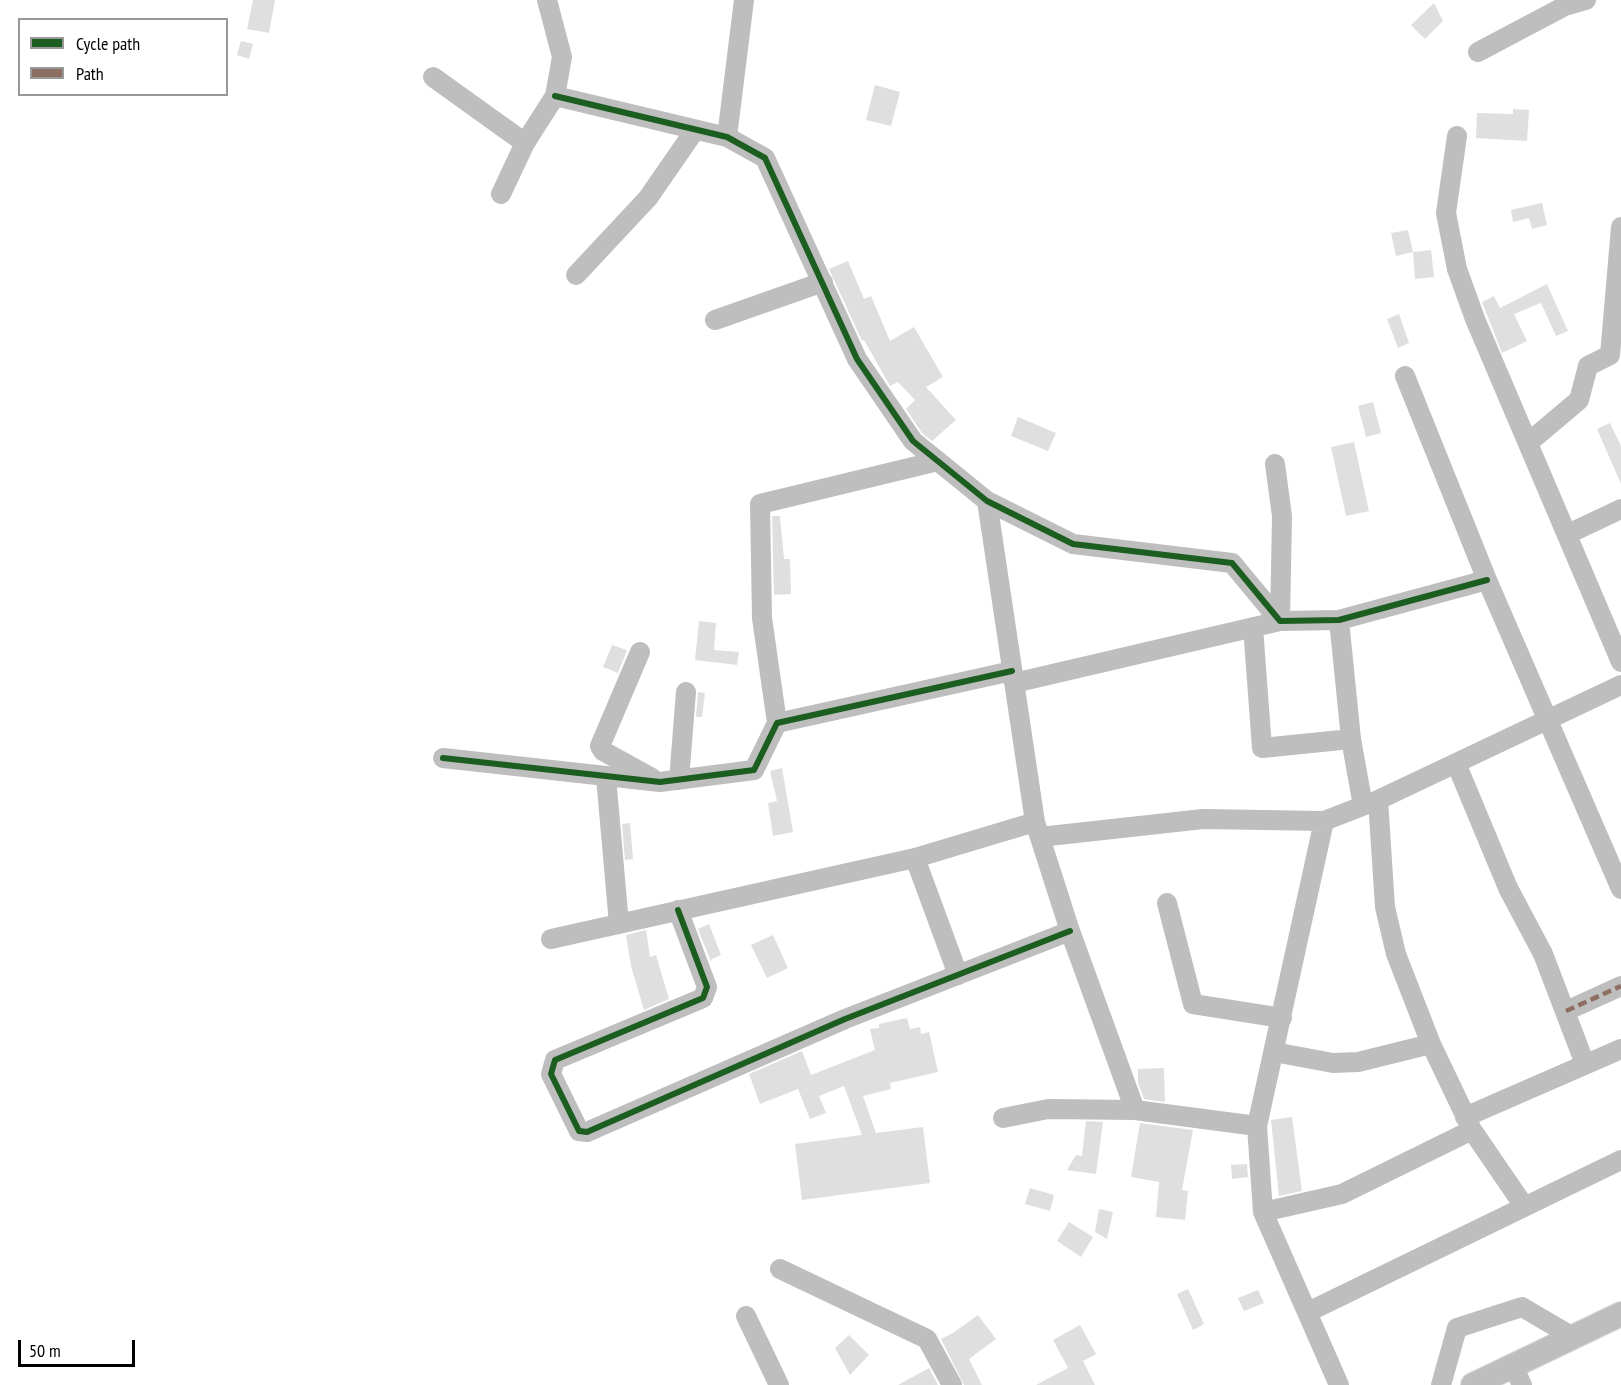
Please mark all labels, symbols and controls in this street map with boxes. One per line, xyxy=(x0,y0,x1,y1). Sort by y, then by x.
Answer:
legend xyxy=(18,18,228,96)
text: Cycle path xyxy=(76,32,140,55)
text: Path xyxy=(76,62,104,85)
scale bar xyxy=(21,1328,138,1366)
text: 50 m xyxy=(29,1339,61,1362)

